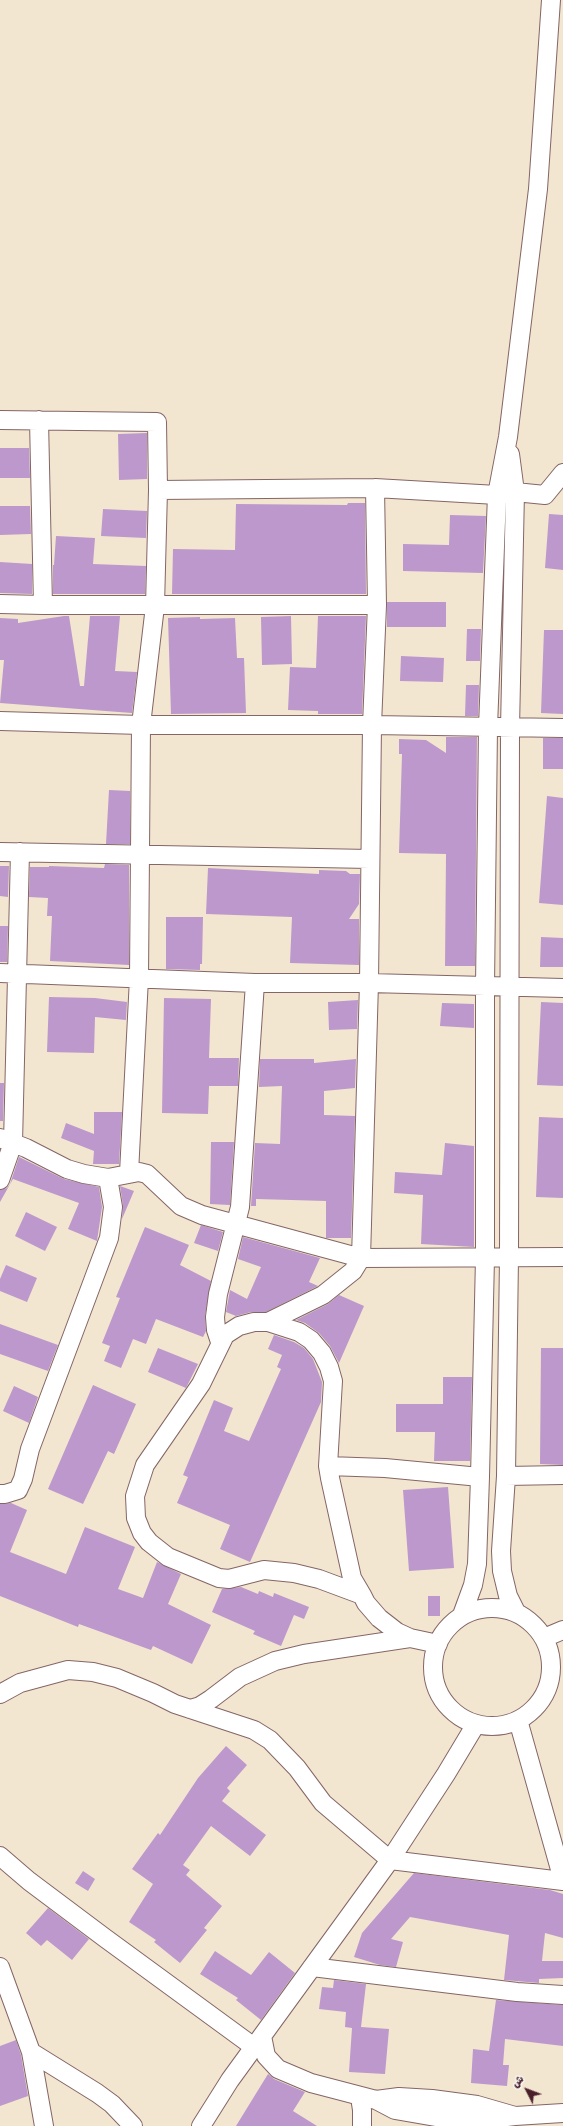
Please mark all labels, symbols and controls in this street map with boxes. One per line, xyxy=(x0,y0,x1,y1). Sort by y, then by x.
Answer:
north arrow xyxy=(507,2070,547,2110)
text: ش xyxy=(508,2072,527,2091)

